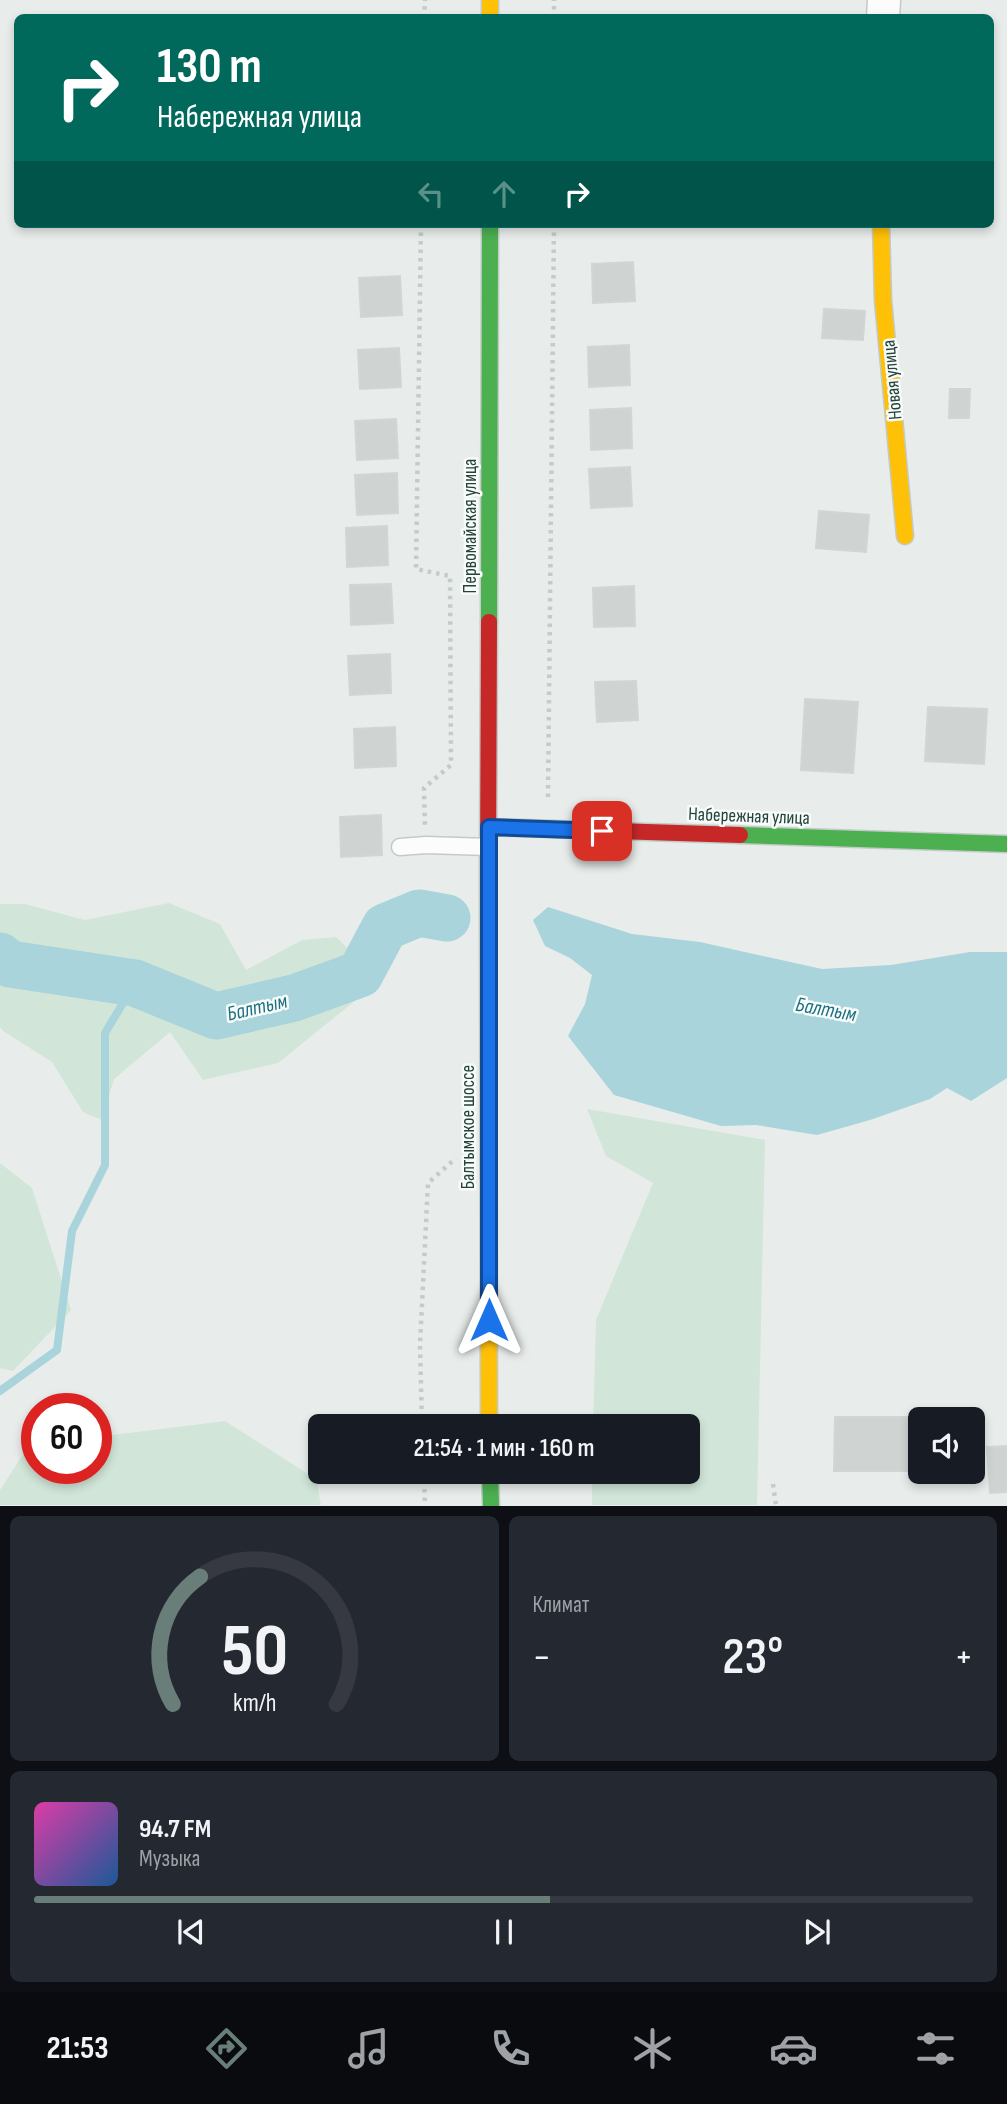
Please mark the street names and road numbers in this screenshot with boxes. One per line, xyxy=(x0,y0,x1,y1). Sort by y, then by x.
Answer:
street label: Новая улица xyxy=(878,339,907,421)
street label: Первомайская улица xyxy=(459,459,482,593)
street label: Набережная улица xyxy=(688,803,810,830)
street label: Балтымское шоссе xyxy=(457,1065,480,1189)

